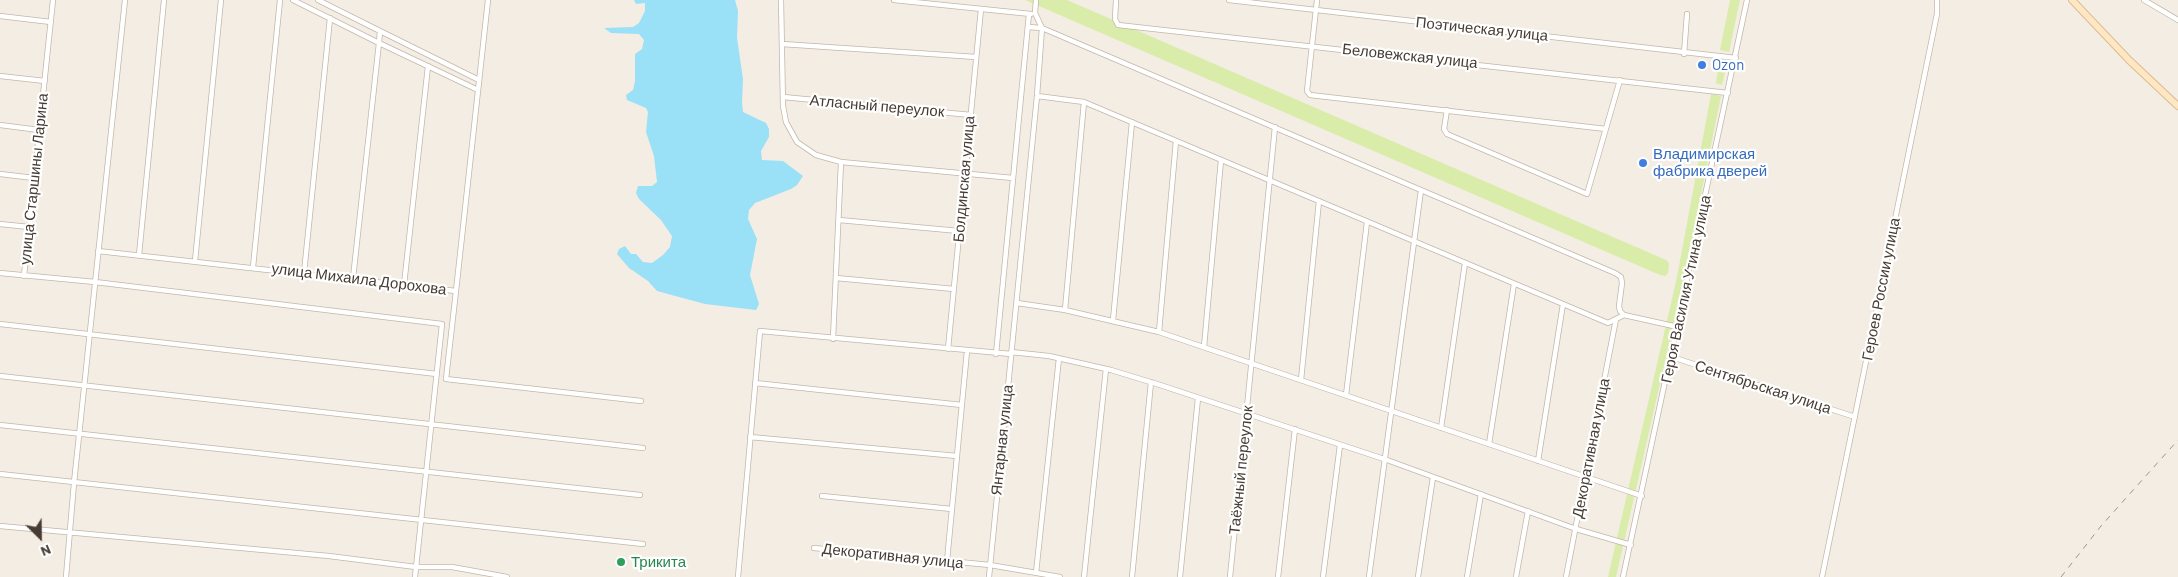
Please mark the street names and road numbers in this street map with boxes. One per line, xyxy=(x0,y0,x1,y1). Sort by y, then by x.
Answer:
street label: Поэтическая улица xyxy=(1415,13,1549,45)
street label: Беловежская улица xyxy=(1341,40,1479,72)
street label: Атласный переулок xyxy=(809,91,945,121)
street label: улица Старшины Ларина xyxy=(16,92,52,266)
street label: Болдинская улица xyxy=(949,115,979,243)
street label: Героя Василия Утина улица xyxy=(1657,194,1715,384)
street label: Героев России улица xyxy=(1858,216,1904,362)
street label: улица Михаила Дорохова xyxy=(270,259,448,299)
street label: Сентябрьская улица xyxy=(1693,356,1833,418)
street label: Декоративная улица xyxy=(1569,377,1613,519)
street label: Янтарная улица xyxy=(987,384,1017,496)
street label: Таёжный переулок xyxy=(1225,405,1257,535)
street label: Декоративная улица xyxy=(821,540,965,572)

